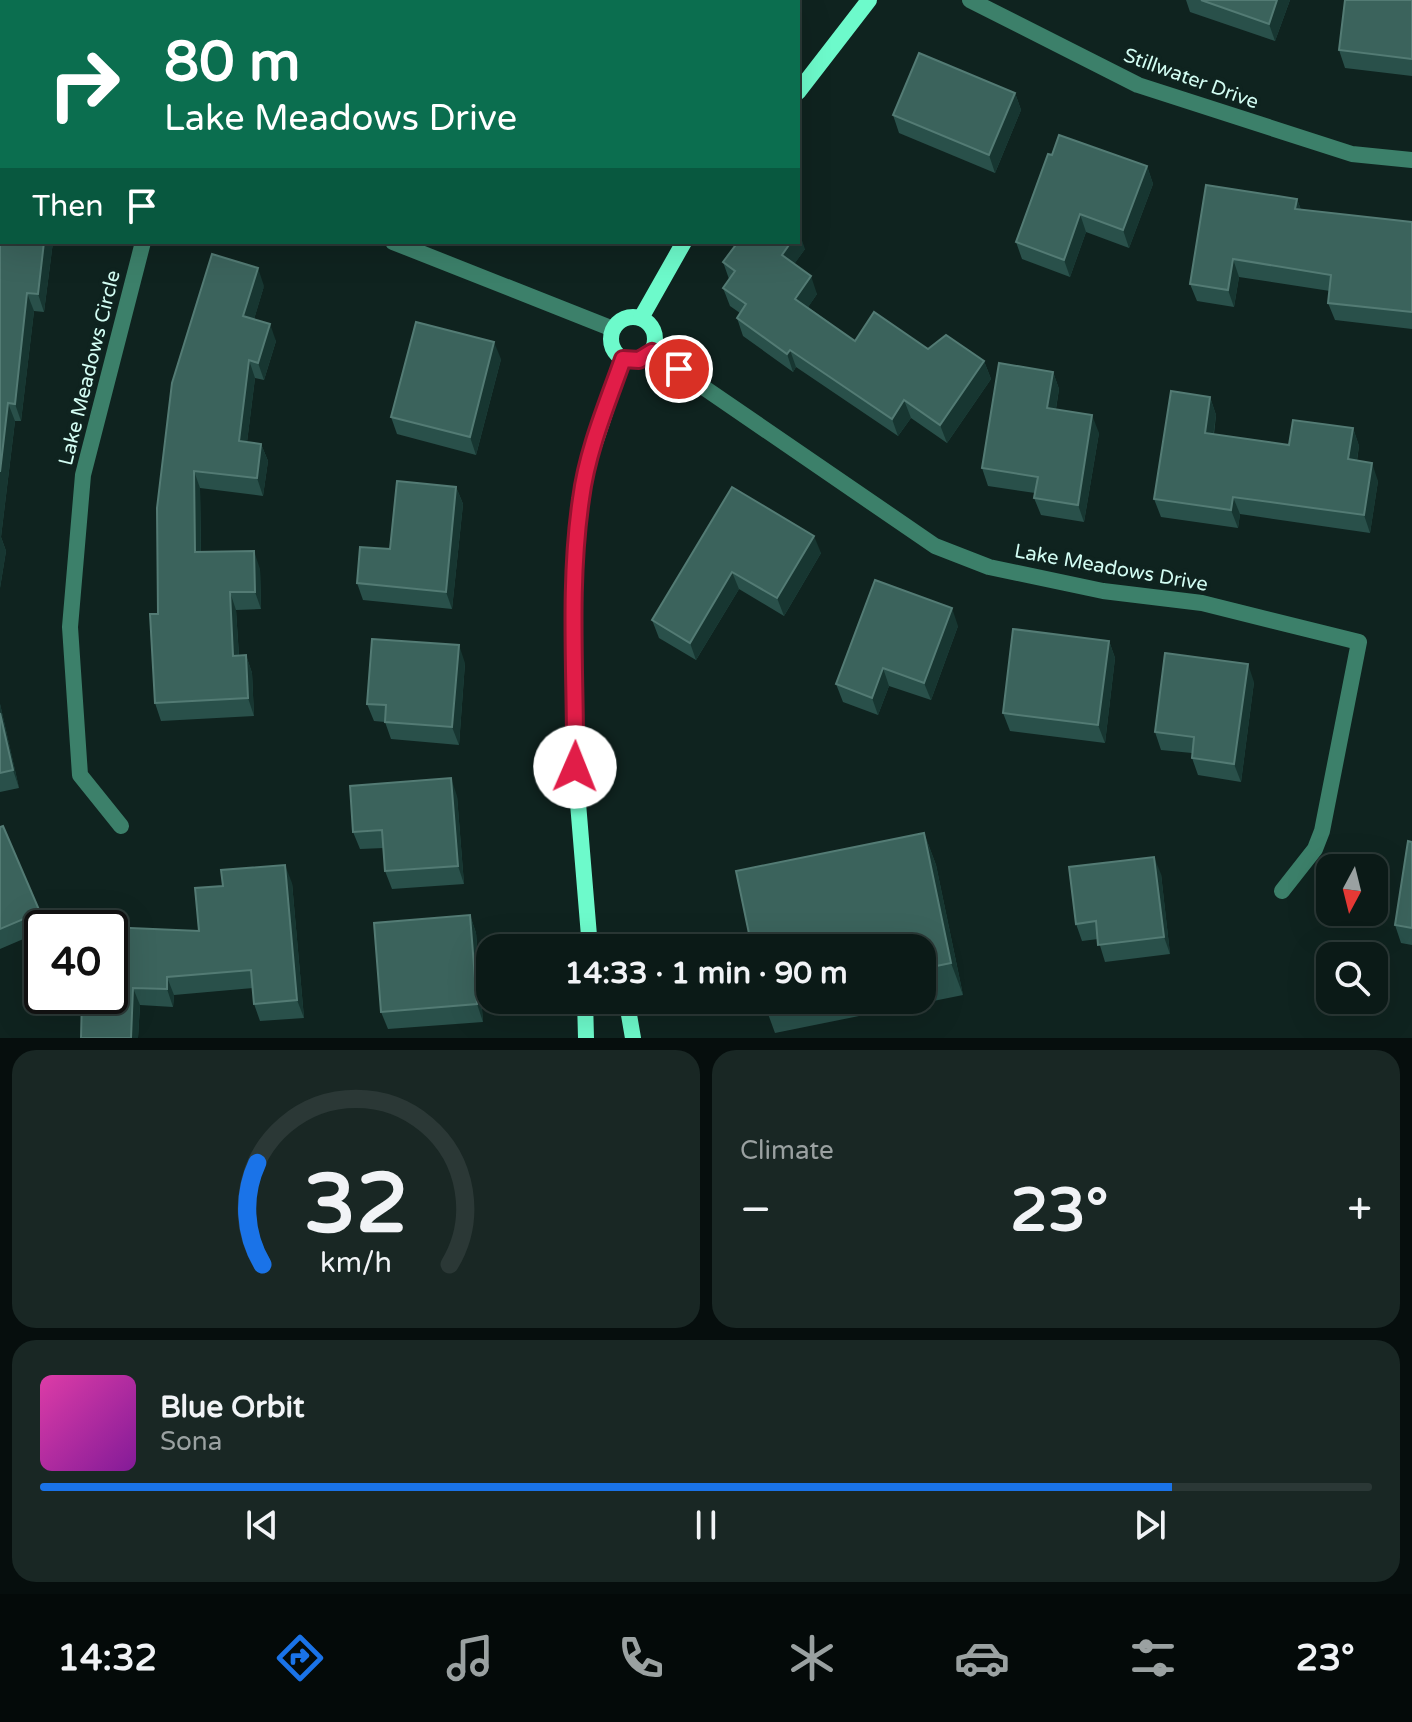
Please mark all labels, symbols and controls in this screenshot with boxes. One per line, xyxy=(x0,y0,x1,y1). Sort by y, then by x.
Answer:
text: 80 m xyxy=(164,29,300,96)
icon: right xyxy=(32,32,136,136)
street label: Stillwater Drive xyxy=(1120,43,1262,115)
text: Lake Meadows Drive xyxy=(164,97,517,140)
icon: arrive xyxy=(120,184,164,228)
text: Then xyxy=(32,188,104,225)
street label: Lake Meadows Circle xyxy=(54,268,126,468)
pin xyxy=(645,335,713,403)
icon: arrive xyxy=(657,347,701,391)
street label: Lake Meadows Drive xyxy=(1012,539,1210,597)
position arrow xyxy=(533,725,617,809)
north arrow xyxy=(1316,854,1388,926)
map controls xyxy=(1316,854,1388,1014)
speed limit sign: 40 xyxy=(24,910,128,1014)
button: search xyxy=(1316,942,1388,1014)
text: 14:33 · 1 min · 90 m xyxy=(565,955,847,992)
text: Climate xyxy=(740,1135,834,1166)
text: 32 xyxy=(304,1155,408,1255)
text: 23° xyxy=(1010,1175,1108,1247)
text: − xyxy=(740,1184,771,1237)
text: + xyxy=(1347,1184,1372,1237)
text: km/h xyxy=(320,1246,392,1280)
text: Blue Orbit xyxy=(160,1389,305,1426)
text: Sona xyxy=(160,1426,222,1457)
icon: previous xyxy=(240,1503,284,1547)
icon: pause xyxy=(684,1503,728,1547)
icon: next xyxy=(1128,1503,1172,1547)
icon: directions xyxy=(272,1630,328,1686)
icon: music xyxy=(442,1630,498,1686)
icon: phone xyxy=(613,1630,669,1686)
icon: climate xyxy=(784,1630,840,1686)
icon: car xyxy=(954,1630,1010,1686)
icon: filters xyxy=(1125,1630,1181,1686)
text: 14:32 xyxy=(57,1637,157,1680)
text: 23° xyxy=(1296,1637,1355,1680)

